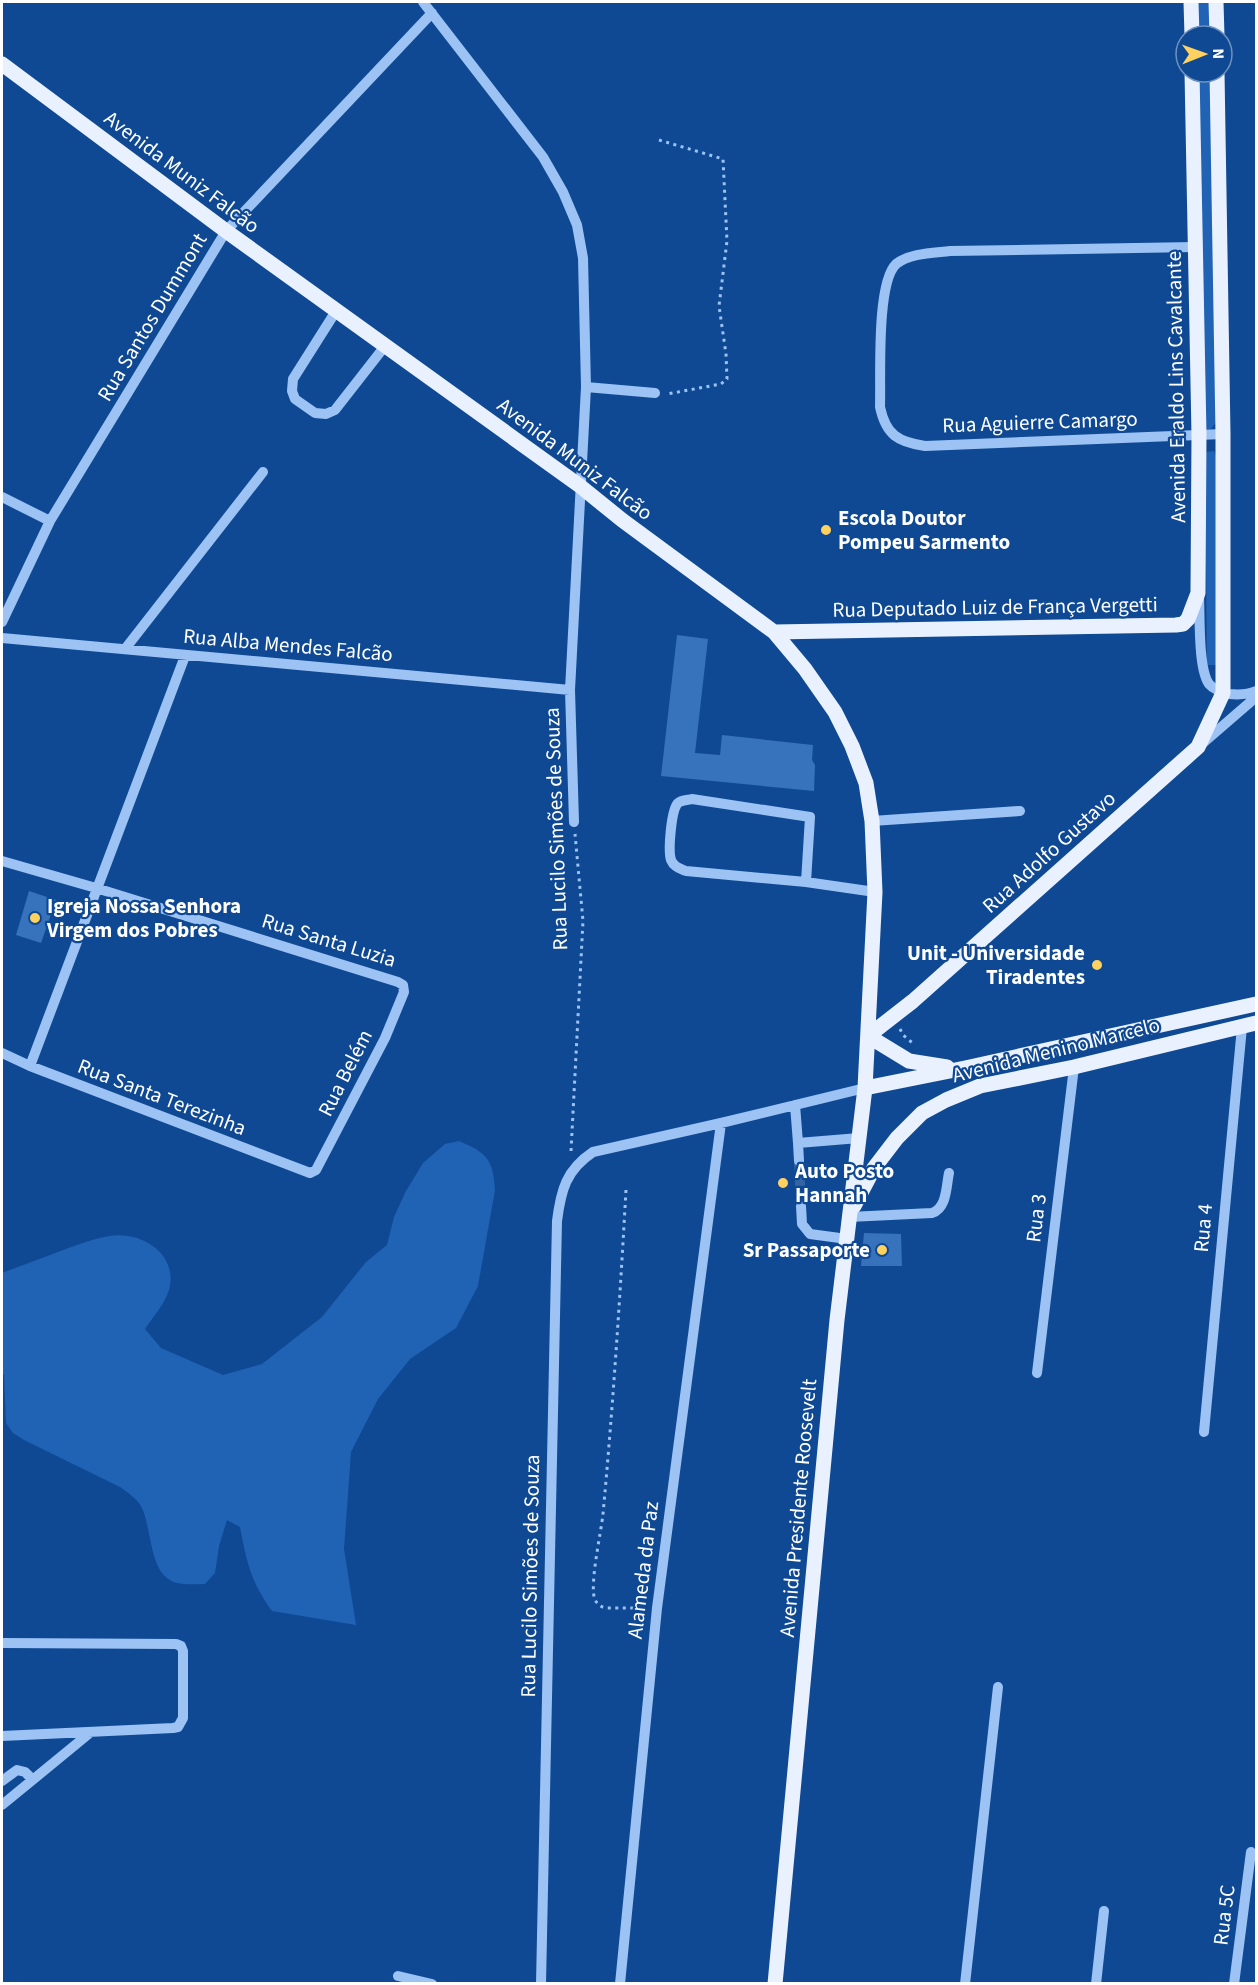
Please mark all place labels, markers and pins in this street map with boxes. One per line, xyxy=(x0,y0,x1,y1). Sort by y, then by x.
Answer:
place label: Escola Doutor Pompeu Sarmento xyxy=(838,503,1010,557)
marker: Escola Doutor Pompeu Sarmento xyxy=(819,523,833,537)
place label: Igreja Nossa Senhora Virgem dos Pobres xyxy=(46,891,241,945)
marker: Igreja Nossa Senhora Virgem dos Pobres xyxy=(28,911,42,925)
place label: Unit - Universidade Tiradentes xyxy=(907,938,1085,992)
marker: Unit - Universidade Tiradentes xyxy=(1090,958,1104,972)
place label: Auto Posto Hannah xyxy=(794,1156,894,1210)
marker: Auto Posto Hannah xyxy=(776,1176,790,1190)
place label: Sr Passaporte xyxy=(743,1235,870,1265)
marker: Sr Passaporte xyxy=(875,1243,889,1257)

